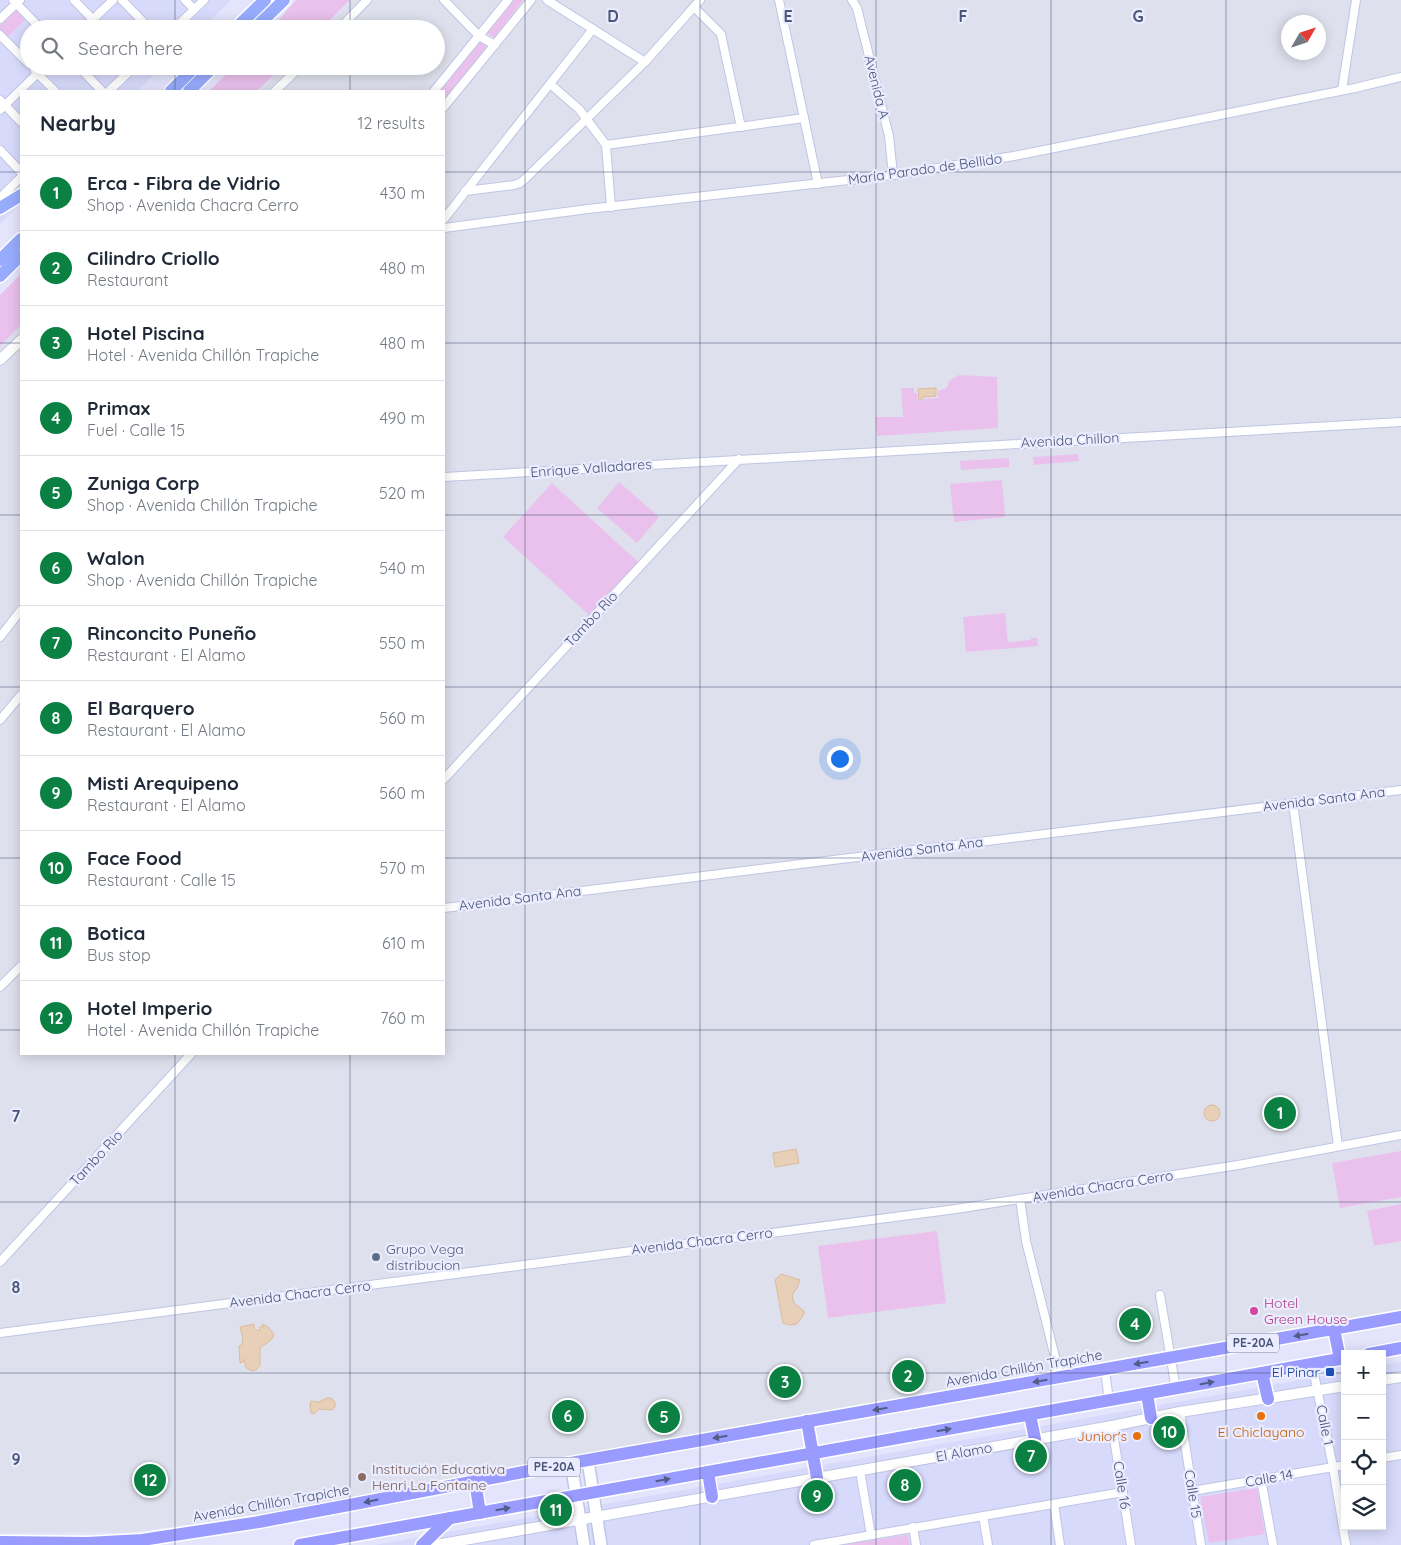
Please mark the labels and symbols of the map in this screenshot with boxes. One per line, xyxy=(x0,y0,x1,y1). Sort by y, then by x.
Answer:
text: D xyxy=(607,6,619,26)
text: E xyxy=(783,6,793,26)
text: F xyxy=(959,6,968,26)
text: G xyxy=(1132,6,1144,26)
north arrow xyxy=(1281,15,1326,60)
street label: Avenida A xyxy=(860,53,894,121)
street label: María Parado de Bellido xyxy=(847,149,1003,189)
street label: Avenida Chillon xyxy=(1020,428,1120,452)
street label: Enrique Valladares xyxy=(530,455,652,481)
street label: Tambo Rio xyxy=(561,587,621,651)
your location xyxy=(827,746,853,772)
street label: Avenida Santa Ana xyxy=(1262,783,1386,815)
street label: Avenida Santa Ana xyxy=(860,833,984,865)
street label: Avenida Santa Ana xyxy=(458,882,582,914)
pin: 1 xyxy=(1264,1094,1296,1132)
text: 7 xyxy=(12,1106,21,1126)
street label: Tambo Rio xyxy=(66,1126,126,1190)
street label: Avenida Chacra Cerro xyxy=(1031,1166,1175,1206)
street label: Avenida Chacra Cerro xyxy=(630,1223,774,1259)
place label: Grupo Vega distribucion xyxy=(386,1240,464,1274)
marker: Grupo Vega distribucion xyxy=(370,1251,382,1263)
street label: Avenida Chacra Cerro xyxy=(228,1276,372,1312)
text: 8 xyxy=(12,1277,21,1297)
place label: Hotel Green House xyxy=(1264,1294,1348,1328)
pin: 4 xyxy=(1119,1305,1151,1343)
marker: Hotel Green House xyxy=(1248,1305,1260,1317)
one-way arrow xyxy=(1293,1331,1309,1339)
road number: PE-20A xyxy=(1227,1334,1279,1352)
street label: Avenida Chillón Trapiche xyxy=(944,1345,1104,1391)
pin: 2 xyxy=(892,1357,924,1395)
one-way arrow xyxy=(1133,1360,1149,1368)
pin: 3 xyxy=(769,1363,801,1401)
place label: El Pinar xyxy=(1272,1363,1321,1381)
marker: El Pinar xyxy=(1324,1366,1336,1378)
one-way arrow xyxy=(1031,1377,1047,1385)
one-way arrow xyxy=(1200,1379,1216,1387)
pin: 6 xyxy=(552,1397,584,1435)
pin: 5 xyxy=(648,1398,680,1436)
street label: Calle 1 xyxy=(1312,1403,1338,1447)
one-way arrow xyxy=(871,1405,887,1413)
marker: El Chiclayano xyxy=(1255,1410,1267,1422)
pin: 10 xyxy=(1153,1413,1185,1451)
place label: El Chiclayano xyxy=(1217,1423,1305,1441)
one-way arrow xyxy=(936,1426,952,1434)
place label: Junior's xyxy=(1077,1427,1127,1445)
marker: Junior's xyxy=(1131,1430,1143,1442)
one-way arrow xyxy=(711,1433,727,1441)
pin: 7 xyxy=(1015,1437,1047,1475)
street label: El Alamo xyxy=(934,1438,994,1466)
text: 9 xyxy=(11,1449,21,1469)
road number: PE-20A xyxy=(528,1458,580,1476)
place label: Institución Educativa Henri La Fontaine xyxy=(372,1460,505,1494)
street label: Calle 16 xyxy=(1109,1460,1135,1511)
pin: 12 xyxy=(134,1461,166,1499)
street label: Calle 14 xyxy=(1244,1465,1294,1491)
pin: 8 xyxy=(889,1466,921,1504)
street label: Calle 15 xyxy=(1180,1469,1206,1519)
marker: Institución Educativa Henri La Fontaine xyxy=(356,1471,368,1483)
one-way arrow xyxy=(656,1475,672,1483)
pin: 9 xyxy=(801,1477,833,1515)
street label: Avenida Chillón Trapiche xyxy=(191,1480,351,1526)
pin: 11 xyxy=(540,1491,572,1529)
one-way arrow xyxy=(363,1497,378,1505)
one-way arrow xyxy=(496,1504,512,1512)

